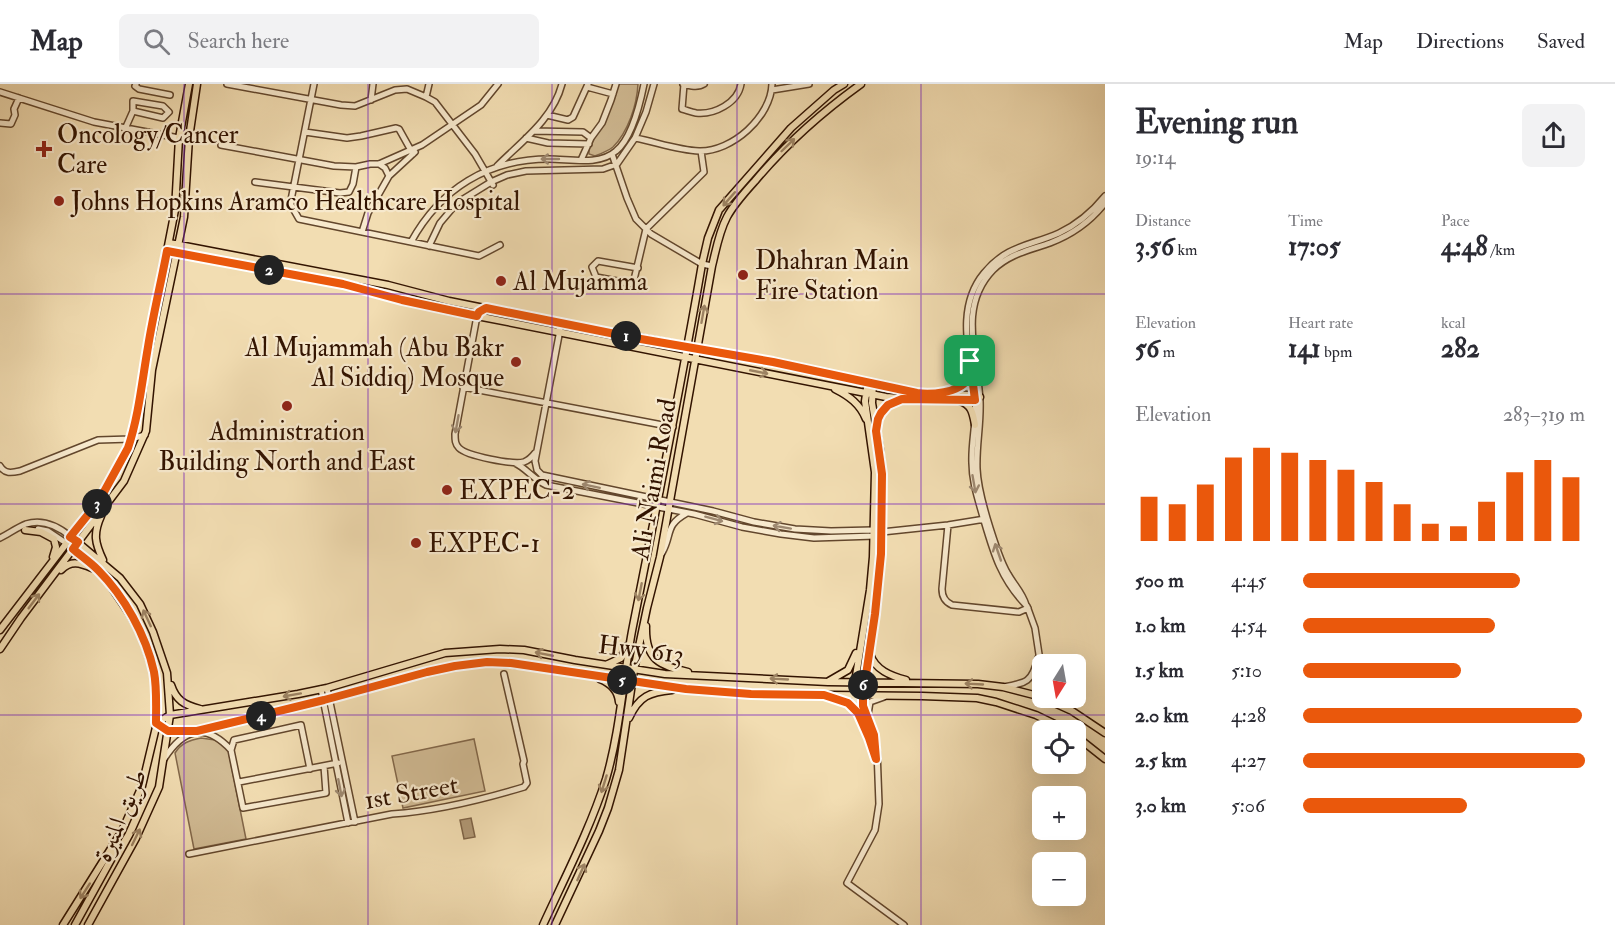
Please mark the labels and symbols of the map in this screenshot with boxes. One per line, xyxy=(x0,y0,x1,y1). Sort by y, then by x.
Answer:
place label: Oncology/Cancer Care xyxy=(57,119,239,181)
one-way arrow xyxy=(781,138,796,153)
marker: Oncology/Cancer Care xyxy=(35,140,53,158)
one-way arrow xyxy=(540,153,560,165)
place label: Johns Hopkins Aramco Healthcare Hospital xyxy=(70,186,520,219)
one-way arrow xyxy=(722,191,735,207)
marker: Johns Hopkins Aramco Healthcare Hospital xyxy=(52,194,66,208)
place label: Dhahran Main Fire Station xyxy=(755,245,909,307)
pin: 2 xyxy=(254,255,284,285)
place label: Al Mujamma xyxy=(512,266,648,298)
marker: Dhahran Main Fire Station xyxy=(736,268,750,282)
marker: Al Mujamma xyxy=(494,274,508,288)
one-way arrow xyxy=(698,305,709,325)
pin: 1 xyxy=(611,321,641,351)
place label: Al Mujammah (Abu Bakr Al Siddiq) Mosque xyxy=(244,332,504,394)
pin xyxy=(944,335,995,386)
marker: Al Mujammah (Abu Bakr Al Siddiq) Mosque xyxy=(509,355,523,369)
one-way arrow xyxy=(749,367,768,378)
street label: Ali Naimi Road xyxy=(624,396,684,563)
marker: Administration Building North and East xyxy=(280,399,294,413)
one-way arrow xyxy=(451,413,462,433)
place label: Administration Building North and East xyxy=(159,416,415,478)
one-way arrow xyxy=(969,473,980,493)
place label: EXPEC-2 xyxy=(459,475,575,507)
one-way arrow xyxy=(582,480,601,491)
marker: EXPEC-2 xyxy=(440,483,454,497)
pin: 3 xyxy=(82,489,112,519)
one-way arrow xyxy=(704,514,723,526)
one-way arrow xyxy=(772,521,792,532)
place label: EXPEC-1 xyxy=(428,528,540,560)
marker: EXPEC-1 xyxy=(409,536,423,550)
one-way arrow xyxy=(992,543,1003,561)
one-way arrow xyxy=(634,582,645,601)
one-way arrow xyxy=(27,594,40,610)
one-way arrow xyxy=(140,609,152,627)
street label: Hwy 613 xyxy=(596,629,686,671)
one-way arrow xyxy=(534,648,554,659)
north arrow xyxy=(1032,654,1086,708)
pin: 5 xyxy=(607,665,637,695)
pin: 6 xyxy=(848,670,878,700)
one-way arrow xyxy=(769,674,789,685)
one-way arrow xyxy=(964,678,984,689)
one-way arrow xyxy=(283,690,302,701)
pin: 4 xyxy=(246,701,276,731)
street label: طريق المنيرة xyxy=(87,764,155,867)
street label: 1st Street xyxy=(362,769,461,817)
one-way arrow xyxy=(598,774,609,793)
one-way arrow xyxy=(335,777,346,797)
one-way arrow xyxy=(131,828,143,846)
one-way arrow xyxy=(575,864,587,882)
one-way arrow xyxy=(78,882,90,899)

